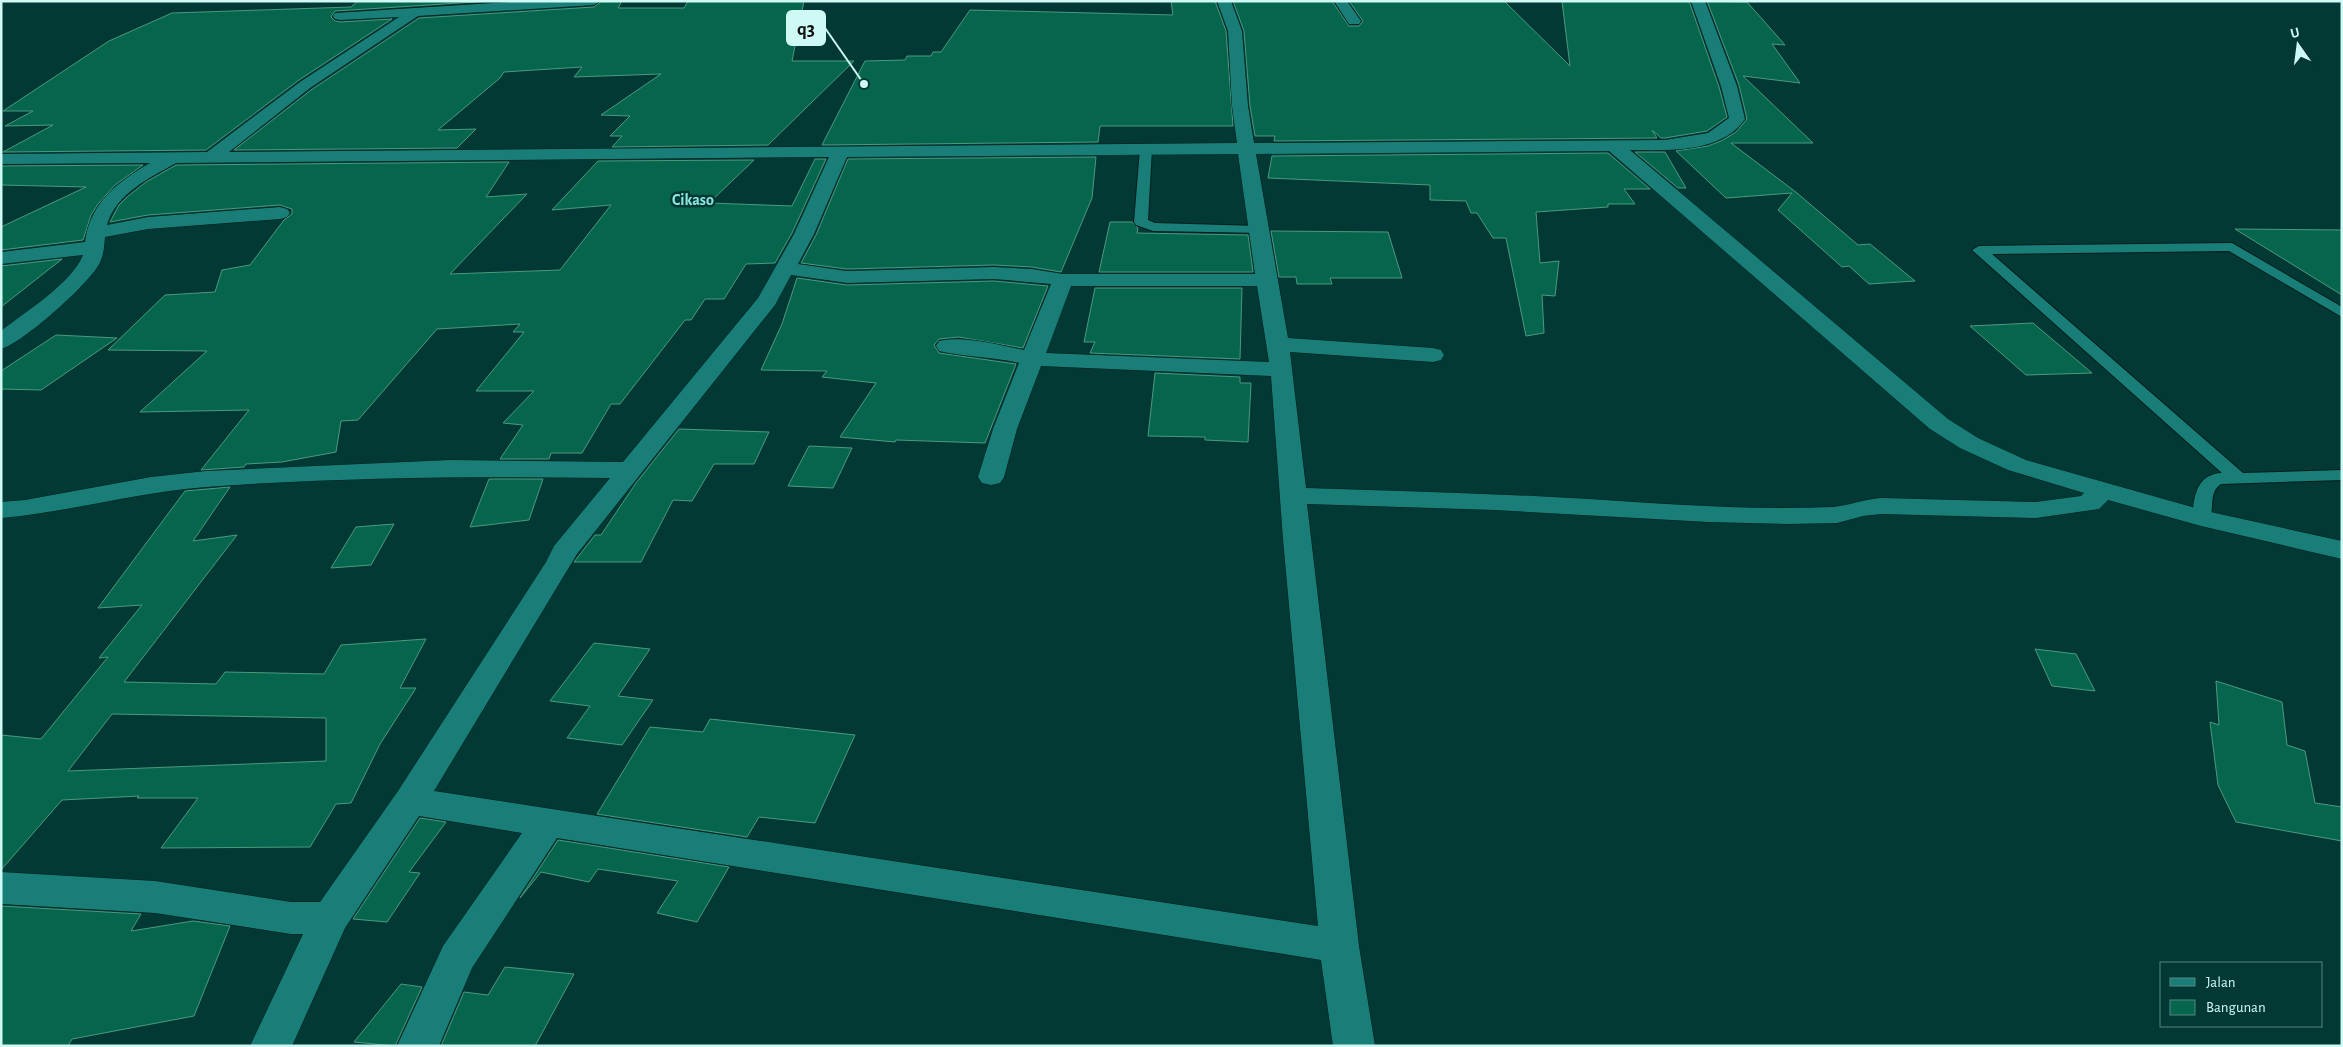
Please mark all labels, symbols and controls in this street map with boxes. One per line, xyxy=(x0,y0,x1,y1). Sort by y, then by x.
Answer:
callout: q3 xyxy=(787,11,825,45)
text: q3 xyxy=(797,20,815,39)
north arrow xyxy=(2273,20,2323,70)
text: U xyxy=(2289,25,2301,41)
district label: Cikaso xyxy=(672,192,714,208)
legend xyxy=(2160,962,2323,1027)
text: Jalan xyxy=(2206,975,2236,990)
text: Bangunan xyxy=(2206,1000,2266,1015)

